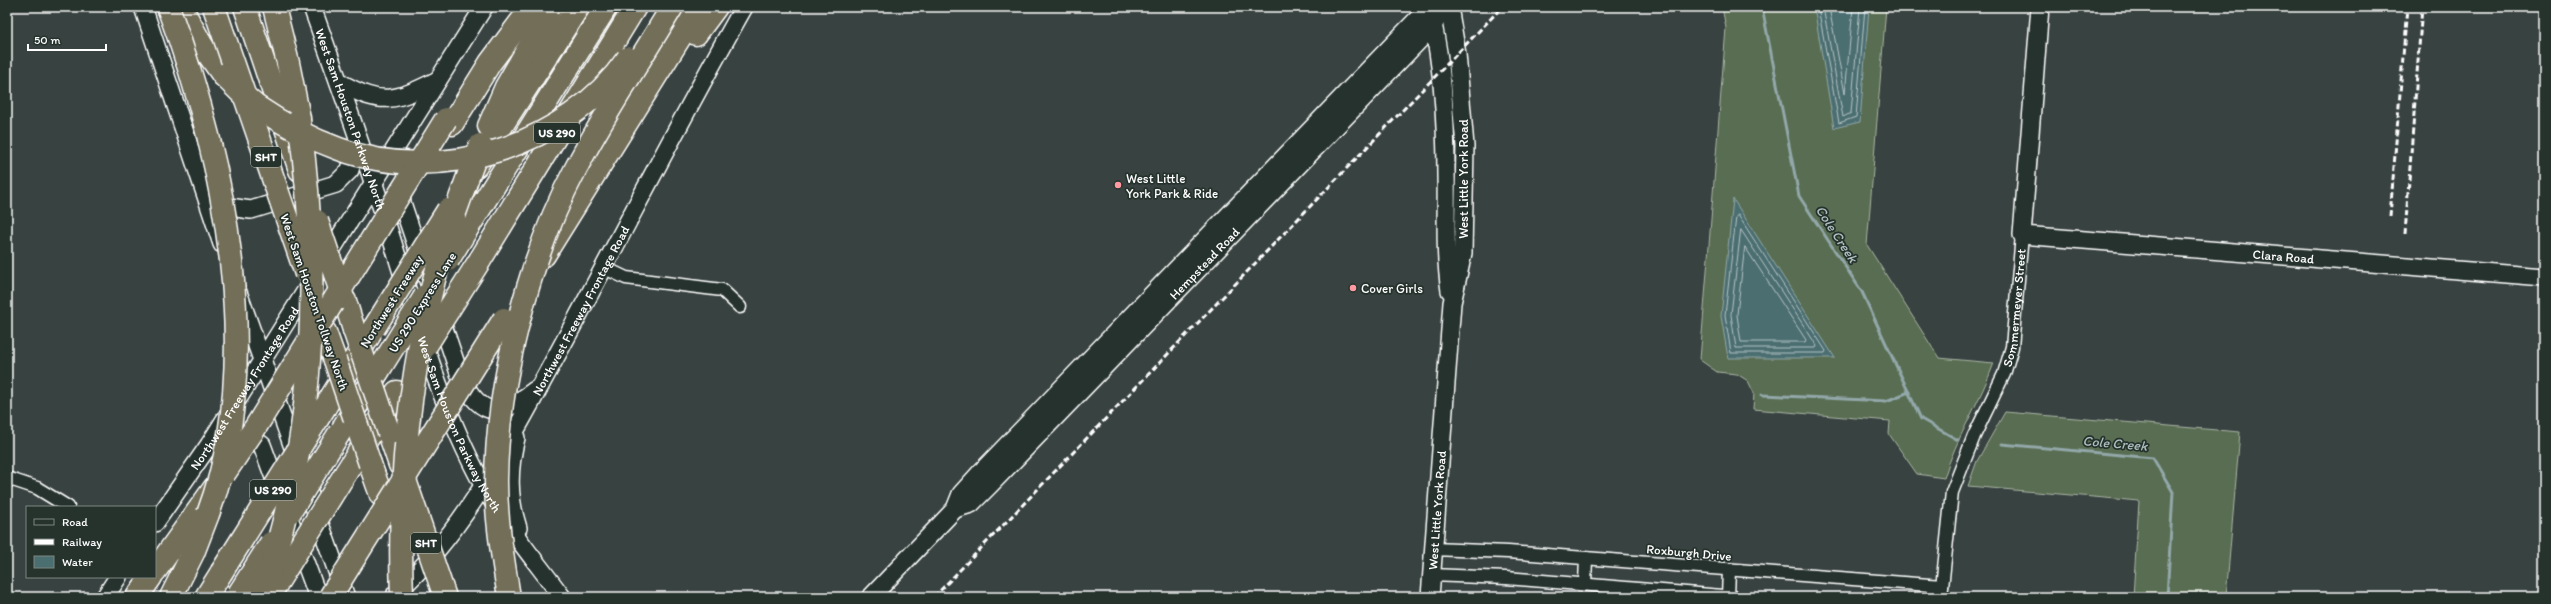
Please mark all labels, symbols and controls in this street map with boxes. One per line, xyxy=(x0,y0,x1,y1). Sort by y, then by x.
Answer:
scale bar xyxy=(28,26,106,52)
street label: West Sam Houston Parkway North xyxy=(312,27,389,212)
text: 50 m xyxy=(34,33,60,47)
street label: West Little York Road xyxy=(1456,119,1471,239)
road number: US 290 xyxy=(534,123,580,143)
road number: SHT xyxy=(251,147,281,167)
place label: West Little York Park & Ride xyxy=(1126,171,1218,201)
marker: West Little York Park & Ride xyxy=(1113,180,1123,190)
water label: Cole Creek xyxy=(1812,202,1862,267)
street label: West Sam Houston Tollway North xyxy=(277,212,352,393)
street label: Northwest Freeway Frontage Road xyxy=(529,223,632,398)
street label: Hempstead Road xyxy=(1166,224,1243,303)
street label: Clara Road xyxy=(2252,247,2315,266)
street label: Sommermeyer Street xyxy=(2000,248,2029,369)
street label: US 290 Express Lane xyxy=(385,249,459,355)
street label: Northwest Freeway xyxy=(357,252,426,350)
place label: Cover Girls xyxy=(1361,281,1423,296)
marker: Cover Girls xyxy=(1348,283,1358,293)
street label: Northwest Freeway Frontage Road xyxy=(187,304,302,473)
street label: West Sam Houston Parkway North xyxy=(414,334,505,515)
water label: Cole Creek xyxy=(2082,432,2149,455)
street label: West Little York Road xyxy=(1425,450,1449,571)
road number: US 290 xyxy=(250,480,296,500)
legend xyxy=(26,506,156,578)
text: Road xyxy=(62,515,88,529)
road number: SHT xyxy=(411,533,441,553)
text: Railway xyxy=(62,535,102,549)
street label: Roxburgh Drive xyxy=(1646,541,1732,564)
text: Water xyxy=(62,555,93,569)

